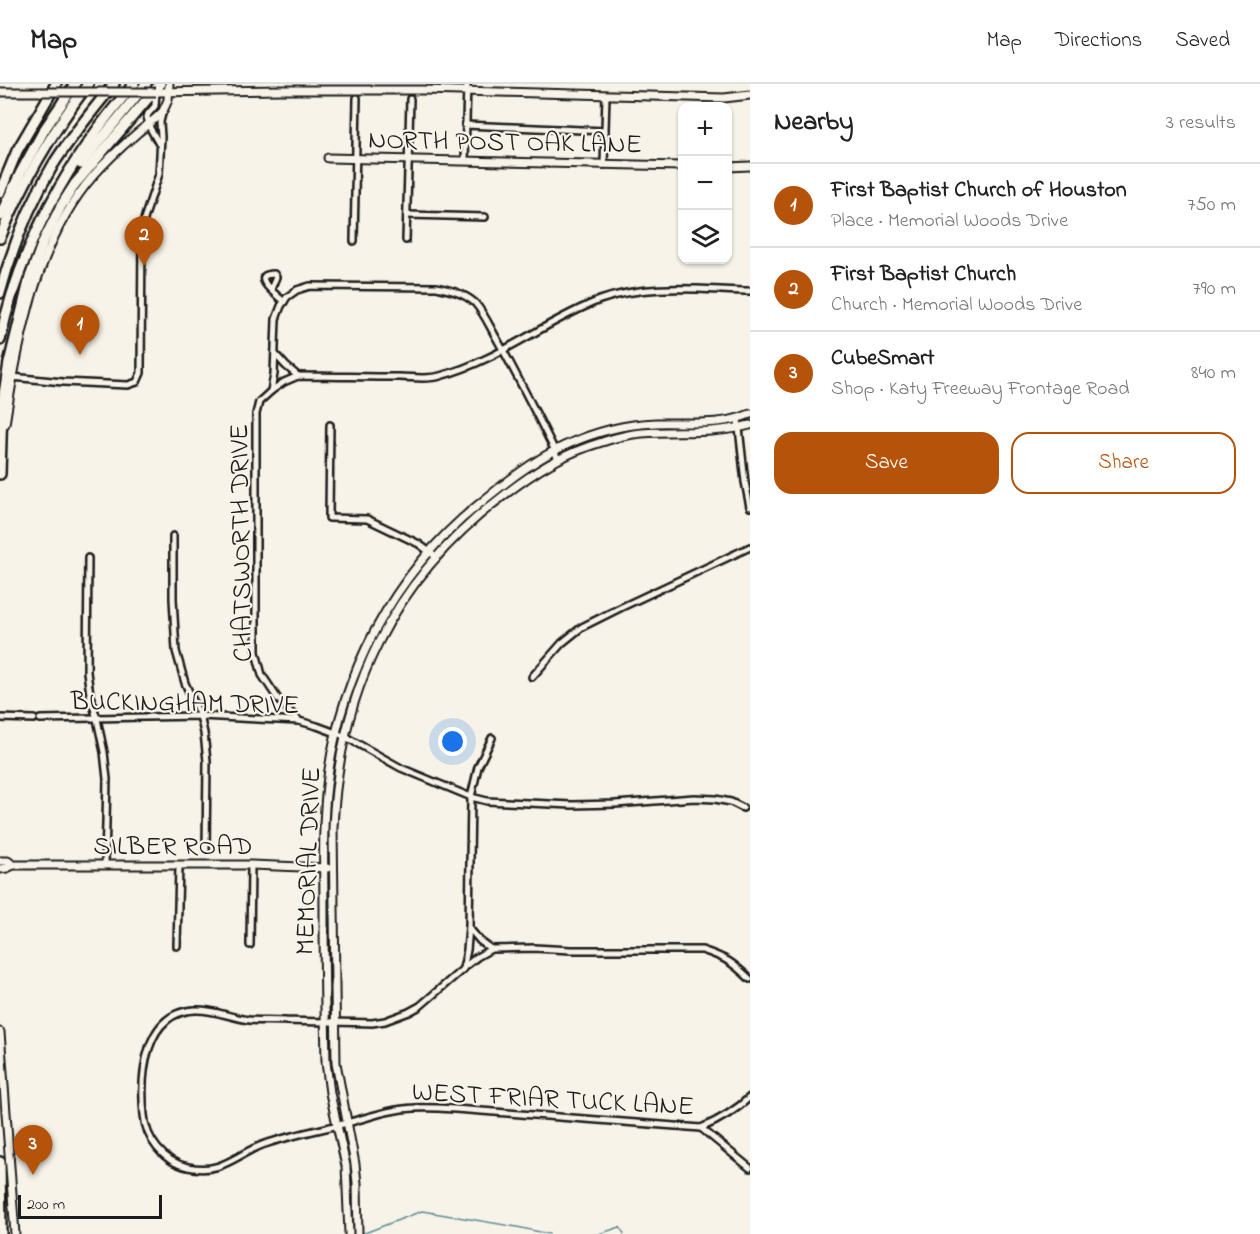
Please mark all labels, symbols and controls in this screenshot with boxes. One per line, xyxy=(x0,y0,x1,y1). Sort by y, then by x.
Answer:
text: Map xyxy=(30,21,77,62)
text: Map xyxy=(986,26,1022,56)
text: Directions xyxy=(1055,26,1142,56)
text: Saved xyxy=(1175,26,1230,56)
map controls xyxy=(678,102,732,264)
button: + xyxy=(678,102,732,156)
text: Nearby xyxy=(774,104,853,142)
text: 3 results xyxy=(1166,109,1236,138)
street label: NORTH POST OAK LANE xyxy=(368,122,642,165)
button: − xyxy=(678,156,732,210)
text: First Baptist Church of Houston xyxy=(831,175,1127,207)
text: 1 xyxy=(790,191,797,220)
text: 750 m xyxy=(1187,191,1236,220)
text: Place · Memorial Woods Drive xyxy=(831,207,1068,236)
button: layers xyxy=(678,210,732,264)
pin: 2 xyxy=(124,216,164,266)
text: First Baptist Church xyxy=(831,259,1016,291)
text: 2 xyxy=(789,275,798,304)
text: 790 m xyxy=(1193,275,1236,304)
text: Church · Memorial Woods Drive xyxy=(831,291,1082,320)
pin: 1 xyxy=(60,306,100,355)
text: CubeSmart xyxy=(831,343,934,375)
text: 3 xyxy=(789,359,798,388)
text: 840 m xyxy=(1191,359,1236,388)
text: Shop · Katy Freeway Frontage Road xyxy=(831,375,1130,404)
street label: CHATSWORTH DRIVE xyxy=(221,423,264,662)
button: Save xyxy=(774,432,999,494)
button: Share xyxy=(1011,432,1236,494)
street label: BUCKINGHAM DRIVE xyxy=(69,683,300,726)
your location xyxy=(438,727,467,756)
street label: MEMORIAL DRIVE xyxy=(287,766,332,956)
street label: SILBER ROAD xyxy=(93,828,253,867)
street label: WEST FRIAR TUCK LANE xyxy=(411,1074,695,1127)
pin: 3 xyxy=(14,1126,52,1175)
scale bar xyxy=(18,1192,162,1220)
text: 200 m xyxy=(27,1193,65,1217)

